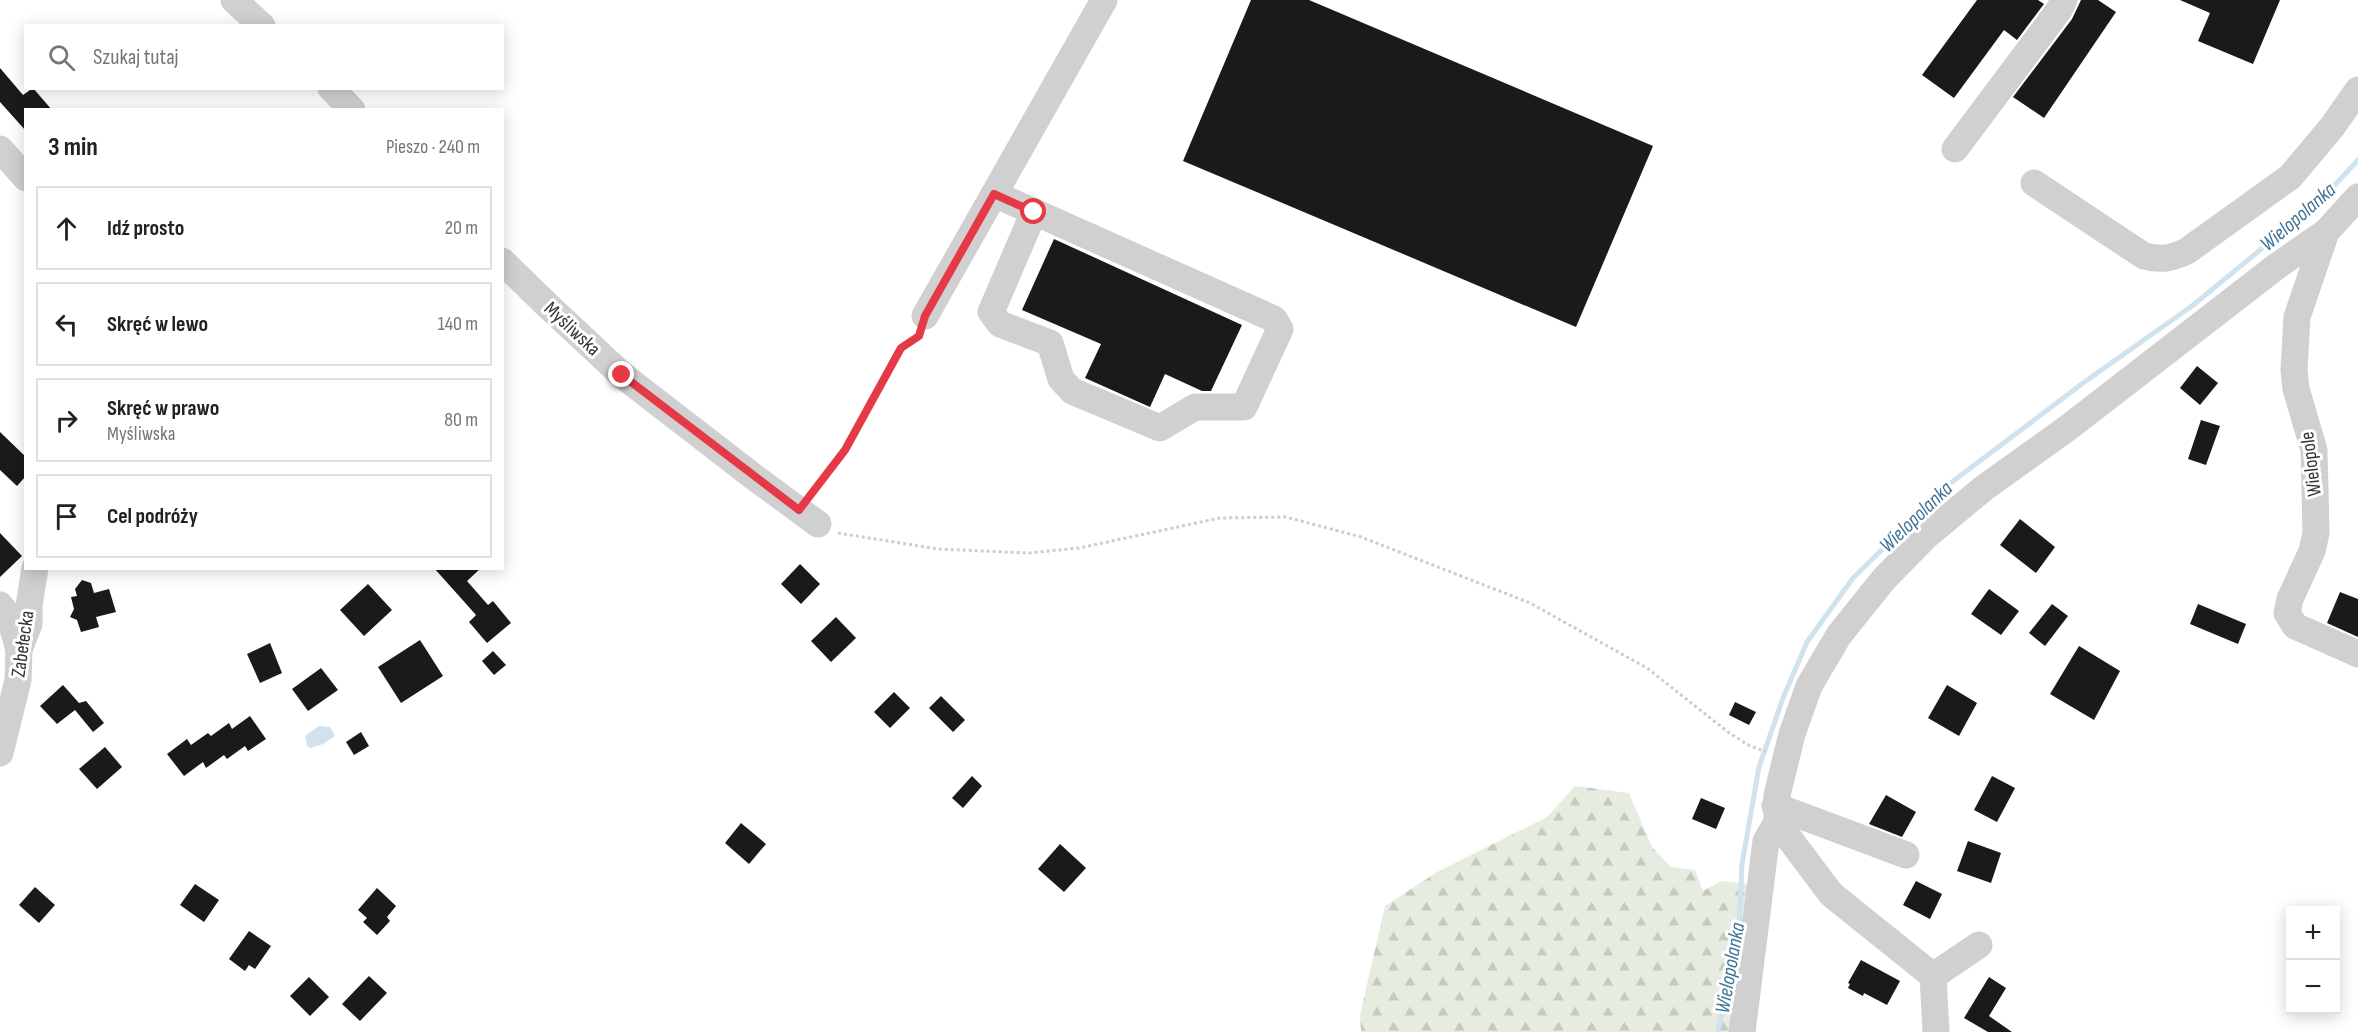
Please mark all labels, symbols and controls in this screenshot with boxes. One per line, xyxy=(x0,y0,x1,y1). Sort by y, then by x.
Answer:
search box xyxy=(24,24,504,90)
icon: search xyxy=(45,41,78,74)
text: Szukaj tutaj xyxy=(93,44,179,71)
text: 3 min xyxy=(48,132,98,163)
text: Pieszo · 240 m xyxy=(386,135,480,159)
water label: Wielopolanka xyxy=(2255,177,2341,257)
route start xyxy=(1020,198,1046,224)
icon: ahead xyxy=(50,212,83,245)
text: Idź prosto xyxy=(107,215,184,242)
text: 20 m xyxy=(445,216,478,240)
street label: Myśliwska xyxy=(539,297,605,361)
icon: left xyxy=(50,308,83,341)
text: Skręć w lewo xyxy=(107,311,208,338)
text: 140 m xyxy=(438,312,478,336)
route end xyxy=(608,361,634,387)
text: Skręć w prawo xyxy=(107,395,219,422)
icon: right xyxy=(50,404,83,437)
text: 80 m xyxy=(444,408,478,432)
text: Myśliwska xyxy=(107,422,175,446)
street label: Wielopole xyxy=(2295,430,2327,498)
water label: Wielopolanka xyxy=(1874,476,1958,558)
icon: arrive xyxy=(50,500,83,533)
text: Cel podróży xyxy=(107,503,198,530)
street label: Zabełecka xyxy=(6,609,40,679)
map controls xyxy=(2286,906,2340,1014)
button: + xyxy=(2286,906,2340,960)
water label: Wielopolanka xyxy=(1710,920,1750,1015)
button: − xyxy=(2286,960,2340,1014)

